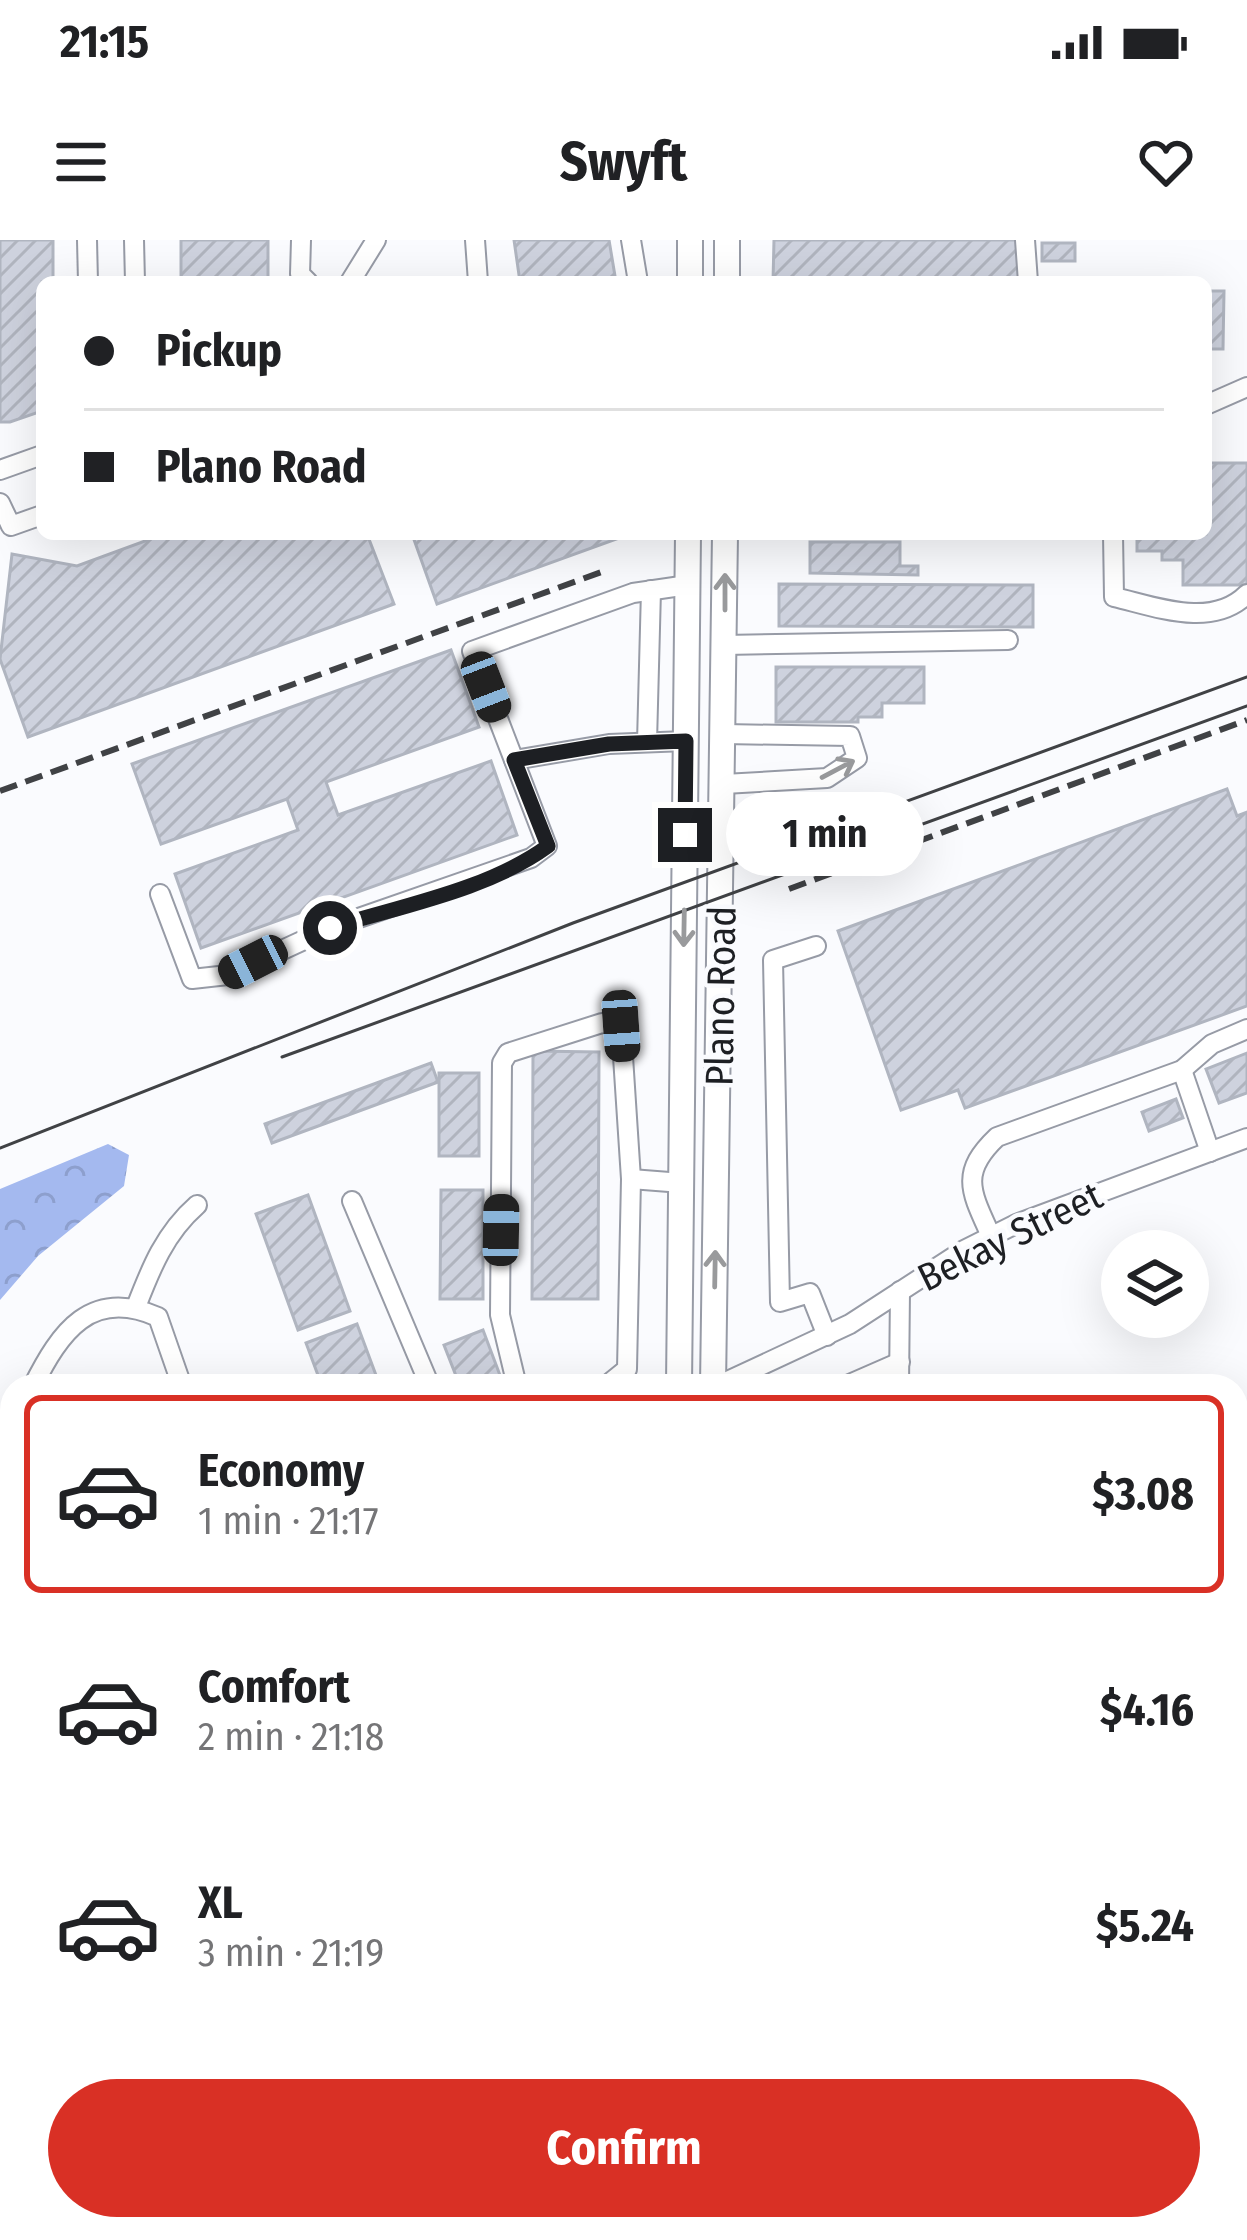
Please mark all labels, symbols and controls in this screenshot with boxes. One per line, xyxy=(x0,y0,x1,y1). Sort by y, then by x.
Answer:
text: 21:15 xyxy=(60,15,149,69)
icon: menu xyxy=(48,129,114,195)
icon: heart xyxy=(1133,129,1199,195)
text: Swyft xyxy=(560,130,687,194)
text: Pickup xyxy=(156,324,282,378)
text: Plano Road xyxy=(156,440,367,494)
one-way arrow xyxy=(714,573,736,612)
car xyxy=(456,647,516,727)
one-way arrow xyxy=(820,756,855,779)
callout: 1 min xyxy=(727,793,925,877)
route end xyxy=(658,808,712,862)
text: 1 min xyxy=(783,811,867,857)
route start xyxy=(303,901,357,955)
street label: Plano Road xyxy=(696,905,746,1087)
one-way arrow xyxy=(673,908,695,947)
car xyxy=(213,930,293,994)
car xyxy=(601,989,641,1063)
street label: Bekay Street xyxy=(910,1173,1110,1301)
car xyxy=(482,1194,520,1266)
map controls xyxy=(1101,1230,1209,1338)
button: layers xyxy=(1101,1230,1209,1338)
one-way arrow xyxy=(704,1250,727,1289)
icon: car xyxy=(54,1440,162,1548)
text: Economy xyxy=(198,1444,364,1498)
text: $3.08 xyxy=(1092,1467,1194,1521)
text: 1 min · 21:17 xyxy=(198,1498,379,1544)
icon: car xyxy=(54,1656,162,1764)
text: Comfort xyxy=(198,1660,350,1714)
text: $4.16 xyxy=(1100,1683,1194,1737)
text: 2 min · 21:18 xyxy=(198,1714,384,1760)
icon: car xyxy=(54,1872,162,1980)
text: XL xyxy=(198,1876,243,1930)
text: $5.24 xyxy=(1096,1899,1194,1953)
text: 3 min · 21:19 xyxy=(198,1930,384,1976)
button: Confirm xyxy=(48,2079,1200,2217)

